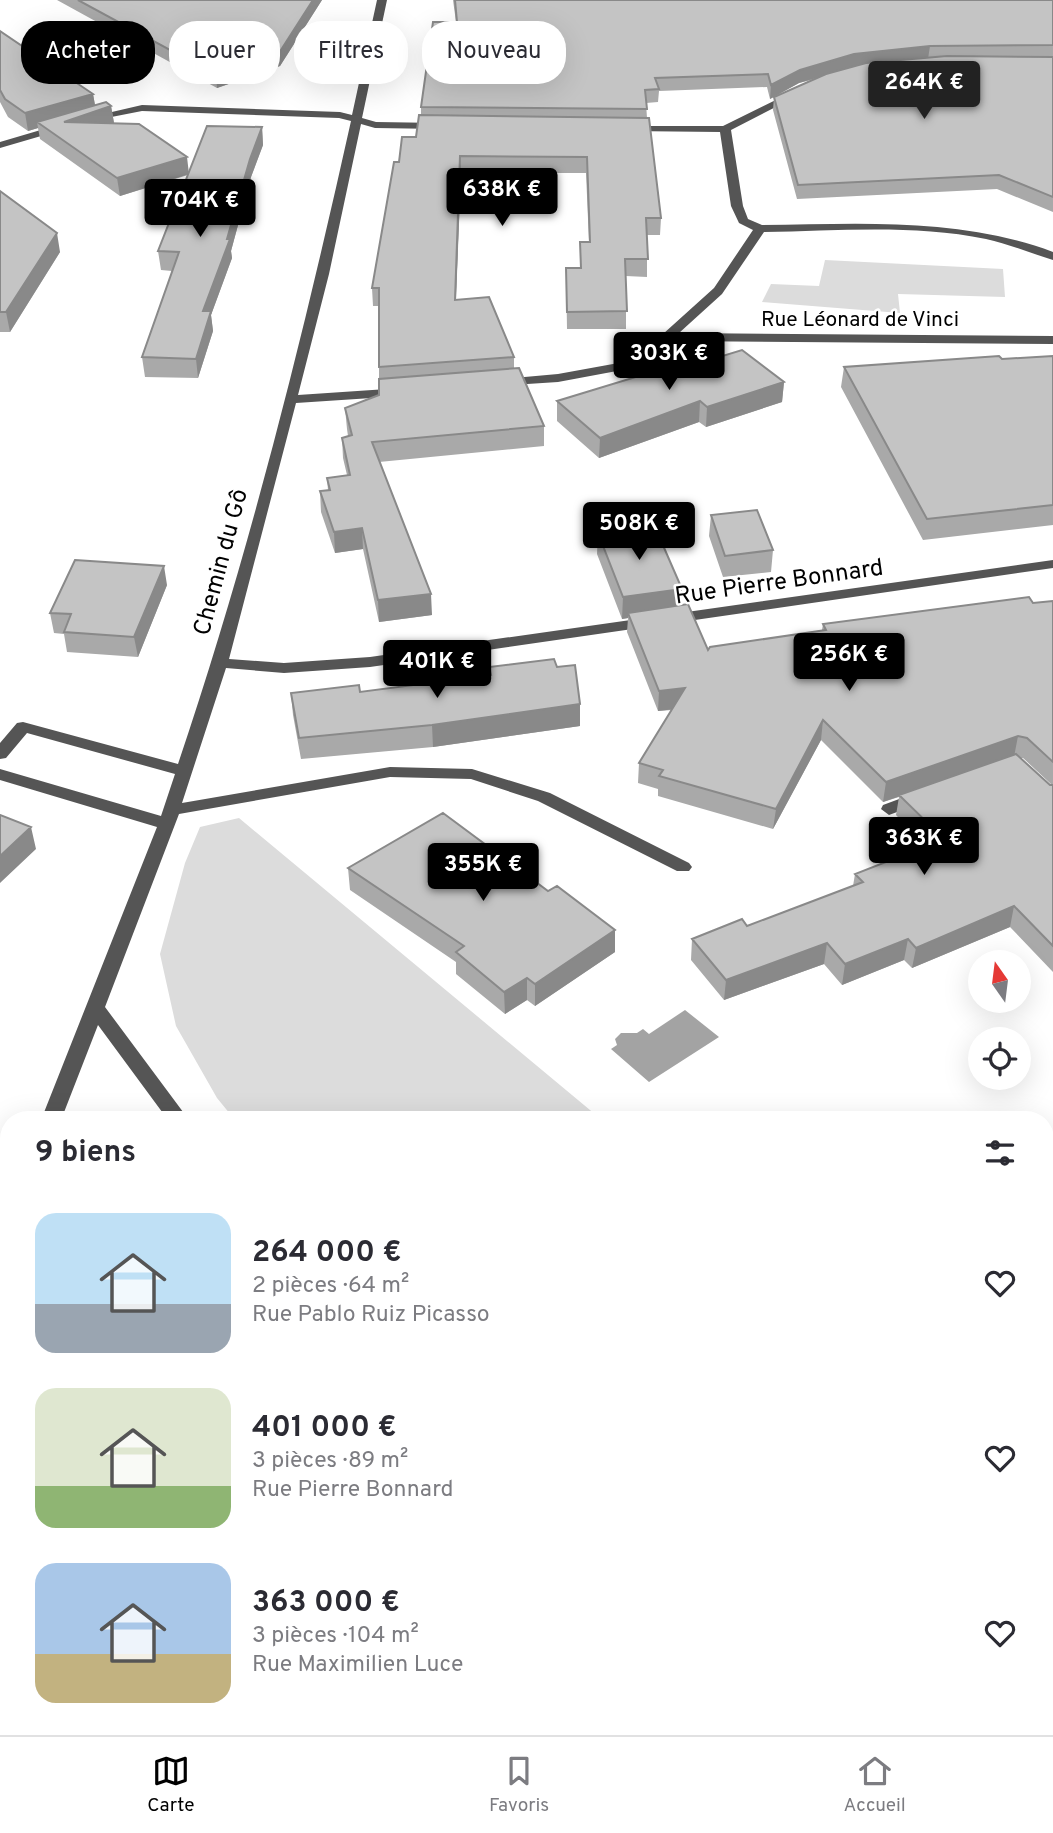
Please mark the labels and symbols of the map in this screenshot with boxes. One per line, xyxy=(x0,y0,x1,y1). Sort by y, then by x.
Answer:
pin: 264K € xyxy=(867,61,981,121)
pin: 638K € xyxy=(445,168,559,228)
pin: 704K € xyxy=(143,180,257,239)
street label: Rue Léonard de Vinci xyxy=(761,307,959,334)
pin: 303K € xyxy=(612,332,726,392)
street label: Chemin du Gô xyxy=(188,486,256,639)
pin: 508K € xyxy=(582,503,696,562)
street label: Rue Pierre Bonnard xyxy=(673,553,885,612)
pin: 256K € xyxy=(792,634,906,693)
pin: 401K € xyxy=(380,640,494,700)
pin: 363K € xyxy=(867,818,981,877)
pin: 355K € xyxy=(426,844,540,903)
north arrow xyxy=(968,950,1031,1013)

